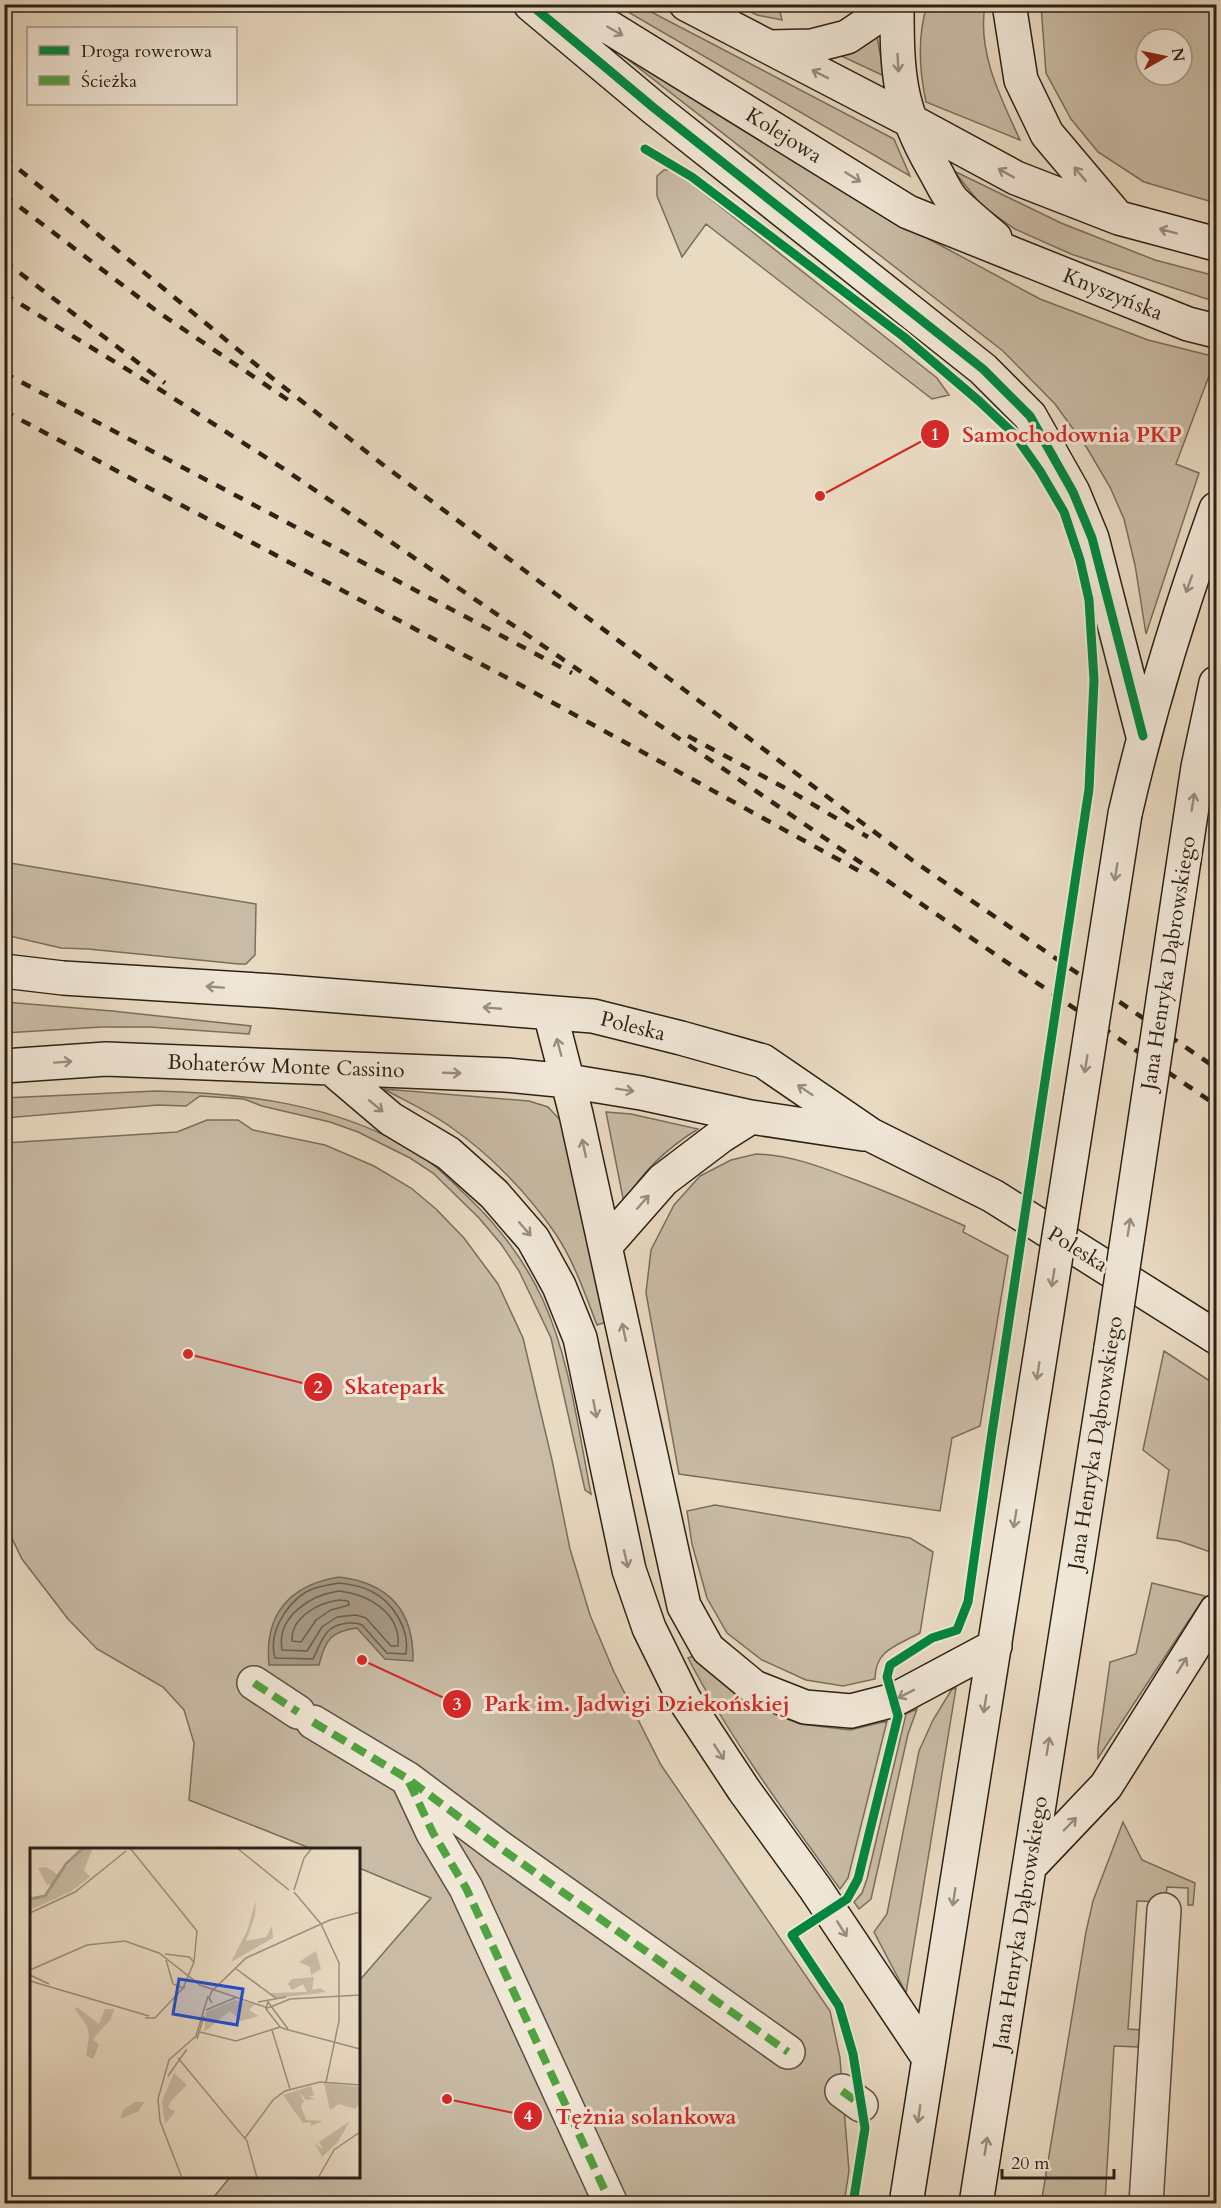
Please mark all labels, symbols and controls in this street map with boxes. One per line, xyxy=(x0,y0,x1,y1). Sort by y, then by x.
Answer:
one-way arrow xyxy=(606,26,623,38)
legend xyxy=(27,27,237,105)
north arrow xyxy=(1134,27,1194,87)
text: Droga rowerowa xyxy=(81,39,212,64)
text: N xyxy=(1166,46,1190,63)
one-way arrow xyxy=(892,52,903,72)
one-way arrow xyxy=(811,68,829,79)
text: Ścieżka xyxy=(81,69,137,94)
street label: Kolejowa xyxy=(740,101,827,170)
one-way arrow xyxy=(1073,166,1086,182)
one-way arrow xyxy=(998,167,1015,179)
one-way arrow xyxy=(844,172,861,184)
one-way arrow xyxy=(1159,225,1178,236)
street label: Knyszyńska xyxy=(1058,261,1167,328)
callout: Samochodownia PKP xyxy=(920,414,1194,454)
text: Samochodownia PKP xyxy=(962,420,1182,450)
text: 1 xyxy=(930,422,940,447)
one-way arrow xyxy=(1183,574,1194,593)
one-way arrow xyxy=(1187,793,1198,813)
street label: Jana Henryka Dąbrowskiego xyxy=(1134,834,1203,1095)
one-way arrow xyxy=(1110,861,1121,881)
one-way arrow xyxy=(206,982,226,993)
one-way arrow xyxy=(482,1003,502,1014)
street label: Poleska xyxy=(597,1004,668,1049)
one-way arrow xyxy=(552,1038,564,1057)
street label: Bohaterów Monte Cassino xyxy=(167,1048,405,1085)
one-way arrow xyxy=(1080,1054,1091,1074)
one-way arrow xyxy=(52,1056,72,1067)
one-way arrow xyxy=(442,1067,462,1078)
one-way arrow xyxy=(798,1084,814,1096)
one-way arrow xyxy=(615,1085,635,1096)
one-way arrow xyxy=(368,1099,383,1113)
one-way arrow xyxy=(577,1139,589,1158)
one-way arrow xyxy=(637,1194,650,1210)
one-way arrow xyxy=(1123,1218,1134,1238)
street label: Poleska xyxy=(1042,1220,1113,1279)
one-way arrow xyxy=(518,1221,532,1236)
one-way arrow xyxy=(1047,1267,1058,1287)
street label: Jana Henryka Dąbrowskiego xyxy=(1061,1314,1130,1575)
one-way arrow xyxy=(618,1323,629,1342)
one-way arrow xyxy=(1033,1360,1044,1380)
callout: Skatepark xyxy=(303,1367,458,1407)
text: Skatepark xyxy=(345,1372,445,1402)
text: 2 xyxy=(313,1375,323,1400)
one-way arrow xyxy=(590,1398,601,1418)
one-way arrow xyxy=(1009,1509,1020,1529)
one-way arrow xyxy=(621,1548,632,1568)
one-way arrow xyxy=(1177,1657,1189,1674)
callout: Park im. Jadwigi Dziekońskiej xyxy=(442,1684,801,1724)
text: Park im. Jadwigi Dziekońskiej xyxy=(484,1689,790,1719)
one-way arrow xyxy=(898,1689,916,1700)
text: 3 xyxy=(452,1692,462,1717)
one-way arrow xyxy=(980,1694,991,1713)
one-way arrow xyxy=(1043,1737,1054,1756)
one-way arrow xyxy=(713,1743,725,1760)
street label: Jana Henryka Dąbrowskiego xyxy=(986,1794,1055,2055)
one-way arrow xyxy=(1063,1816,1077,1831)
inset map xyxy=(30,1848,360,2178)
one-way arrow xyxy=(948,1886,959,1906)
one-way arrow xyxy=(836,1921,848,1937)
callout: Tężnia solankowa xyxy=(513,2096,749,2136)
text: Tężnia solankowa xyxy=(555,2102,737,2132)
text: 4 xyxy=(523,2104,533,2129)
one-way arrow xyxy=(914,2104,925,2124)
one-way arrow xyxy=(980,2136,991,2156)
scale bar xyxy=(1002,2142,1114,2180)
text: 20 m xyxy=(1011,2151,1050,2176)

